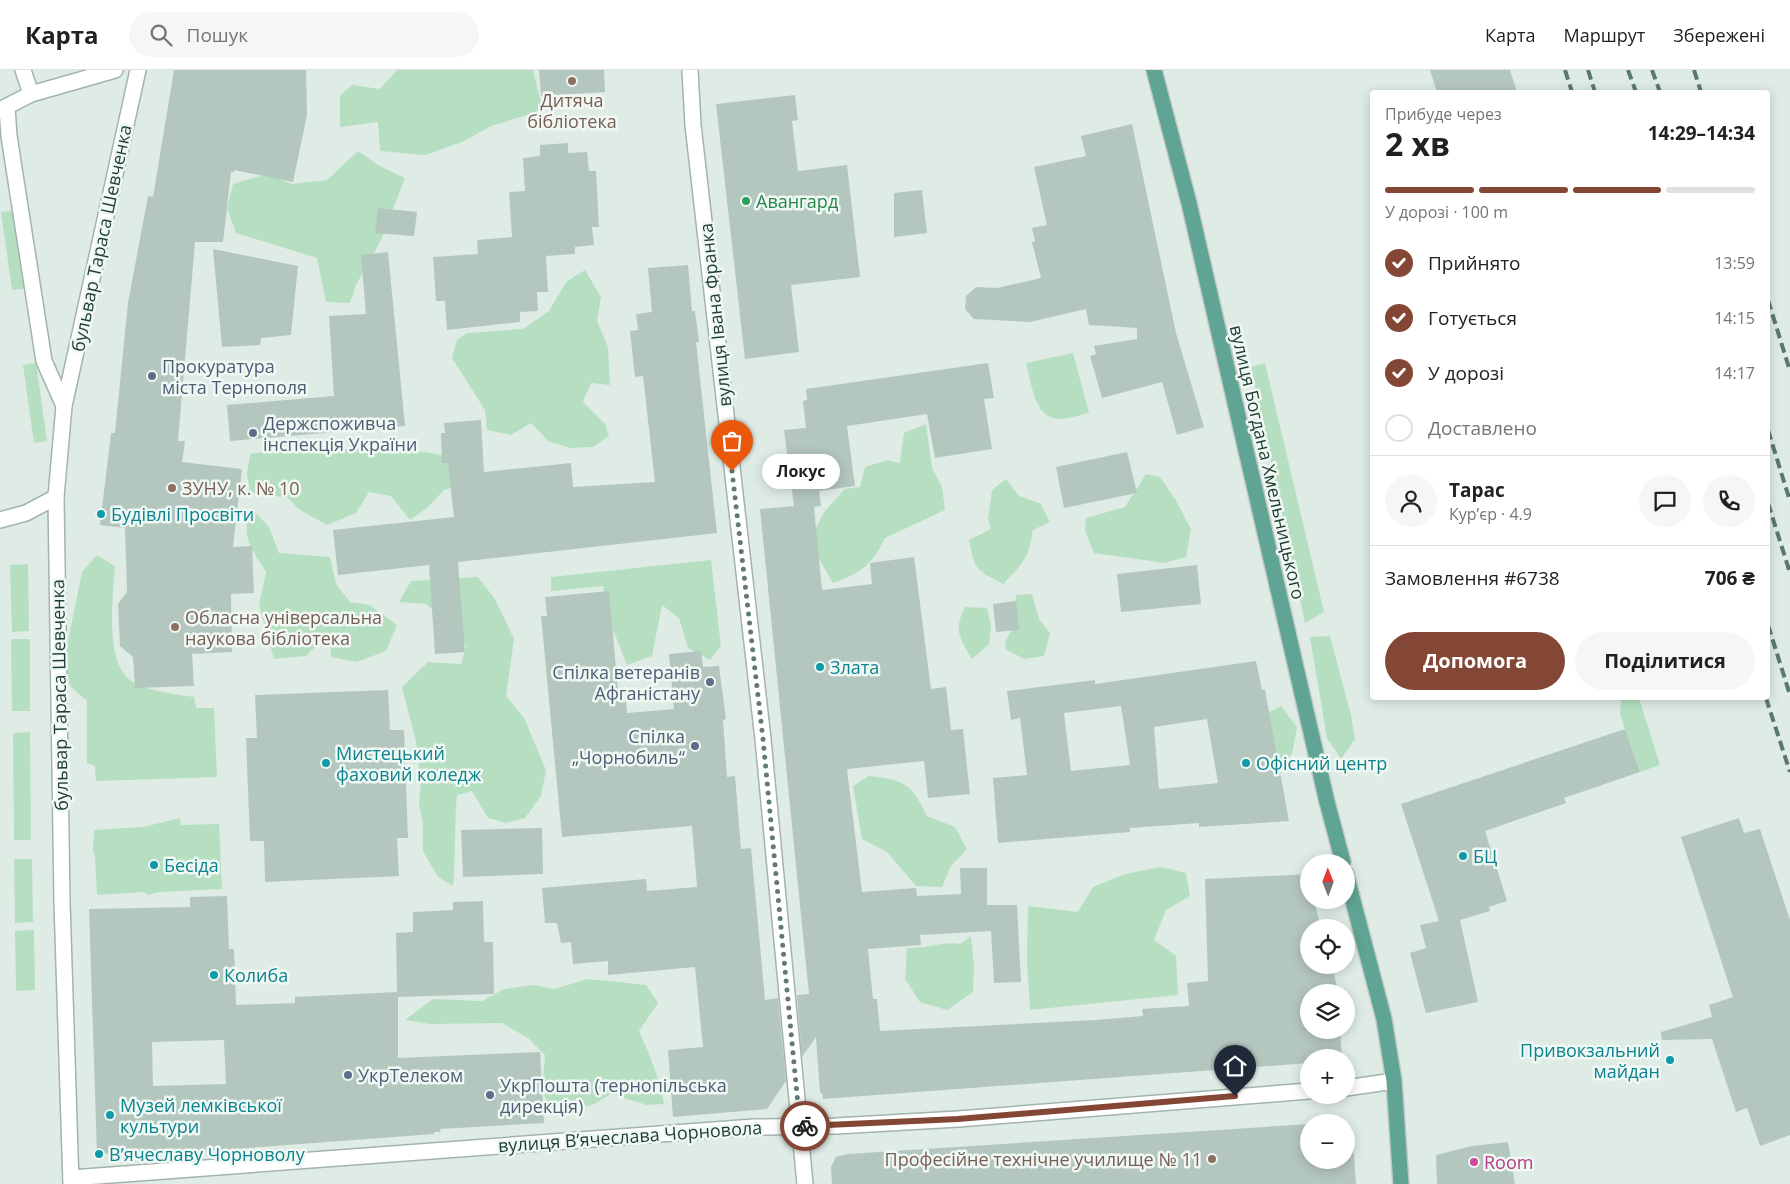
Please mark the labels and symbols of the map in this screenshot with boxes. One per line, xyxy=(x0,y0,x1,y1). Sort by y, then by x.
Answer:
marker: Дитяча бібліотека xyxy=(566,75,578,87)
place label: Дитяча бібліотека xyxy=(527,88,617,133)
street label: бульвар Тараса Шевченка xyxy=(65,122,137,354)
place label: Авангард xyxy=(756,189,838,213)
marker: Авангард xyxy=(740,195,752,207)
street label: вулиця Івана Франка xyxy=(693,222,737,408)
street label: вулиця Богдана Хмельницького xyxy=(1225,322,1311,602)
place label: Прокуратура міста Тернополя xyxy=(162,354,307,399)
marker: Прокуратура міста Тернополя xyxy=(146,370,158,382)
place label: Держспоживча інспекція України xyxy=(263,411,417,456)
pin xyxy=(711,420,753,471)
marker: Держспоживча інспекція України xyxy=(247,427,259,439)
callout: Локус xyxy=(762,454,840,488)
place label: ЗУНУ, к. № 10 xyxy=(182,476,300,500)
marker: ЗУНУ, к. № 10 xyxy=(166,482,178,494)
place label: Будівлі Просвіти xyxy=(111,502,254,526)
marker: Будівлі Просвіти xyxy=(95,508,107,520)
street label: бульвар Тараса Шевченка xyxy=(45,579,73,811)
place label: Обласна універсальна наукова бібліотека xyxy=(185,605,382,650)
marker: Обласна універсальна наукова бібліотека xyxy=(169,621,181,633)
place label: Злата xyxy=(830,655,879,679)
place label: Спілка ветеранів Афганістану xyxy=(552,660,701,705)
marker: Злата xyxy=(814,661,826,673)
marker: Спілка ветеранів Афганістану xyxy=(704,676,716,688)
place label: Спілка „Чорнобиль“ xyxy=(572,724,686,769)
marker: Спілка „Чорнобиль“ xyxy=(689,740,701,752)
place label: Мистецький фаховий коледж xyxy=(336,741,482,786)
place label: Офісний центр xyxy=(1256,751,1387,775)
marker: Мистецький фаховий коледж xyxy=(320,757,332,769)
marker: Офісний центр xyxy=(1240,757,1252,769)
place label: БЦ xyxy=(1473,844,1497,868)
marker: БЦ xyxy=(1457,850,1469,862)
place label: Бесіда xyxy=(164,853,219,877)
north arrow xyxy=(1300,854,1355,909)
marker: Бесіда xyxy=(148,859,160,871)
place label: Колиба xyxy=(224,963,288,987)
marker: Колиба xyxy=(208,969,220,981)
place label: Привокзальний майдан xyxy=(1520,1038,1660,1083)
pin xyxy=(1214,1045,1256,1096)
marker: Привокзальний майдан xyxy=(1664,1054,1676,1066)
place label: УкрТелеком xyxy=(358,1063,463,1087)
marker: УкрТелеком xyxy=(342,1069,354,1081)
place label: УкрПошта (тернопільська дирекція) xyxy=(500,1073,727,1118)
marker: УкрПошта (тернопільська дирекція) xyxy=(484,1089,496,1101)
place label: Музей лемківської культури xyxy=(120,1093,282,1138)
courier xyxy=(780,1101,830,1151)
marker: Музей лемківської культури xyxy=(104,1109,116,1121)
street label: вулиця Вʼячеслава Чорновола xyxy=(497,1115,763,1157)
place label: В’ячеславу Чорноволу xyxy=(109,1142,306,1166)
place label: Професійне технічне училище № 11 xyxy=(885,1147,1202,1171)
marker: В’ячеславу Чорноволу xyxy=(93,1148,105,1160)
place label: Room xyxy=(1484,1150,1533,1174)
marker: Професійне технічне училище № 11 xyxy=(1206,1153,1218,1165)
marker: Room xyxy=(1468,1156,1480,1168)

